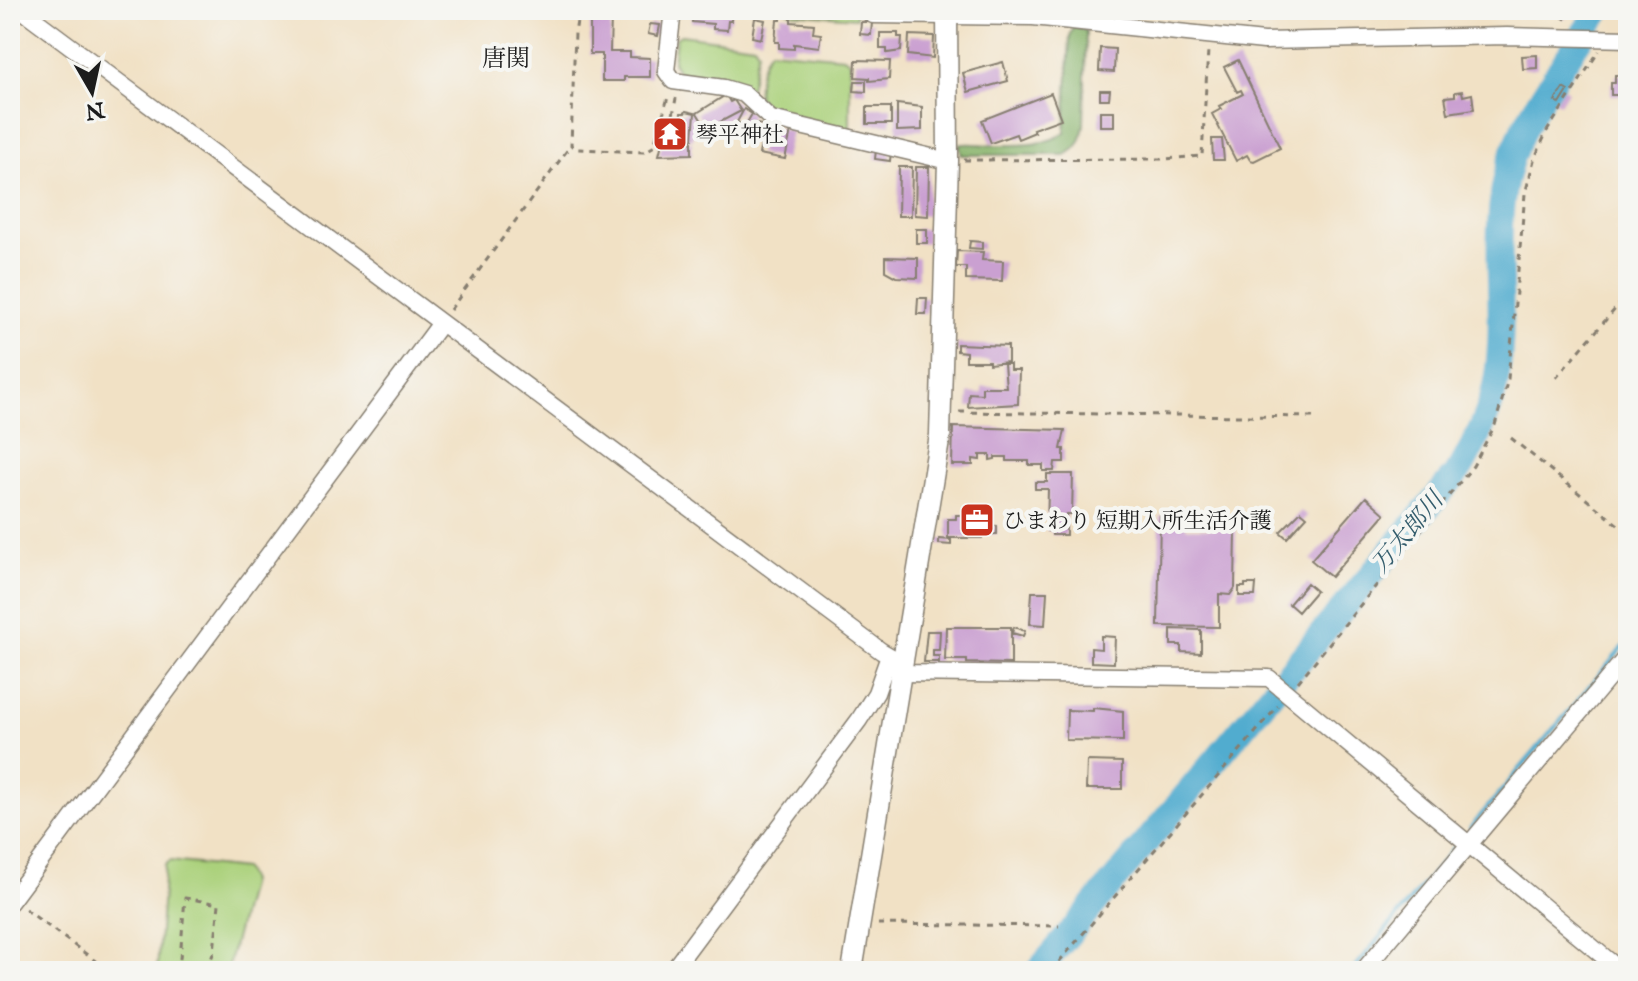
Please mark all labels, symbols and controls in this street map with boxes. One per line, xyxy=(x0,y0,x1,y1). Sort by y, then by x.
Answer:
district label: 唐関 xyxy=(482,44,530,75)
north arrow xyxy=(52,52,132,132)
text: N xyxy=(83,94,107,125)
temple icon: 琴平神社 xyxy=(651,115,689,153)
place label: 琴平神社 xyxy=(696,122,784,150)
water label: 万太郎川 xyxy=(1365,484,1453,580)
office icon: ひまわり 短期入所生活介護 xyxy=(958,501,996,539)
place label: ひまわり 短期入所生活介護 xyxy=(1003,508,1272,536)

